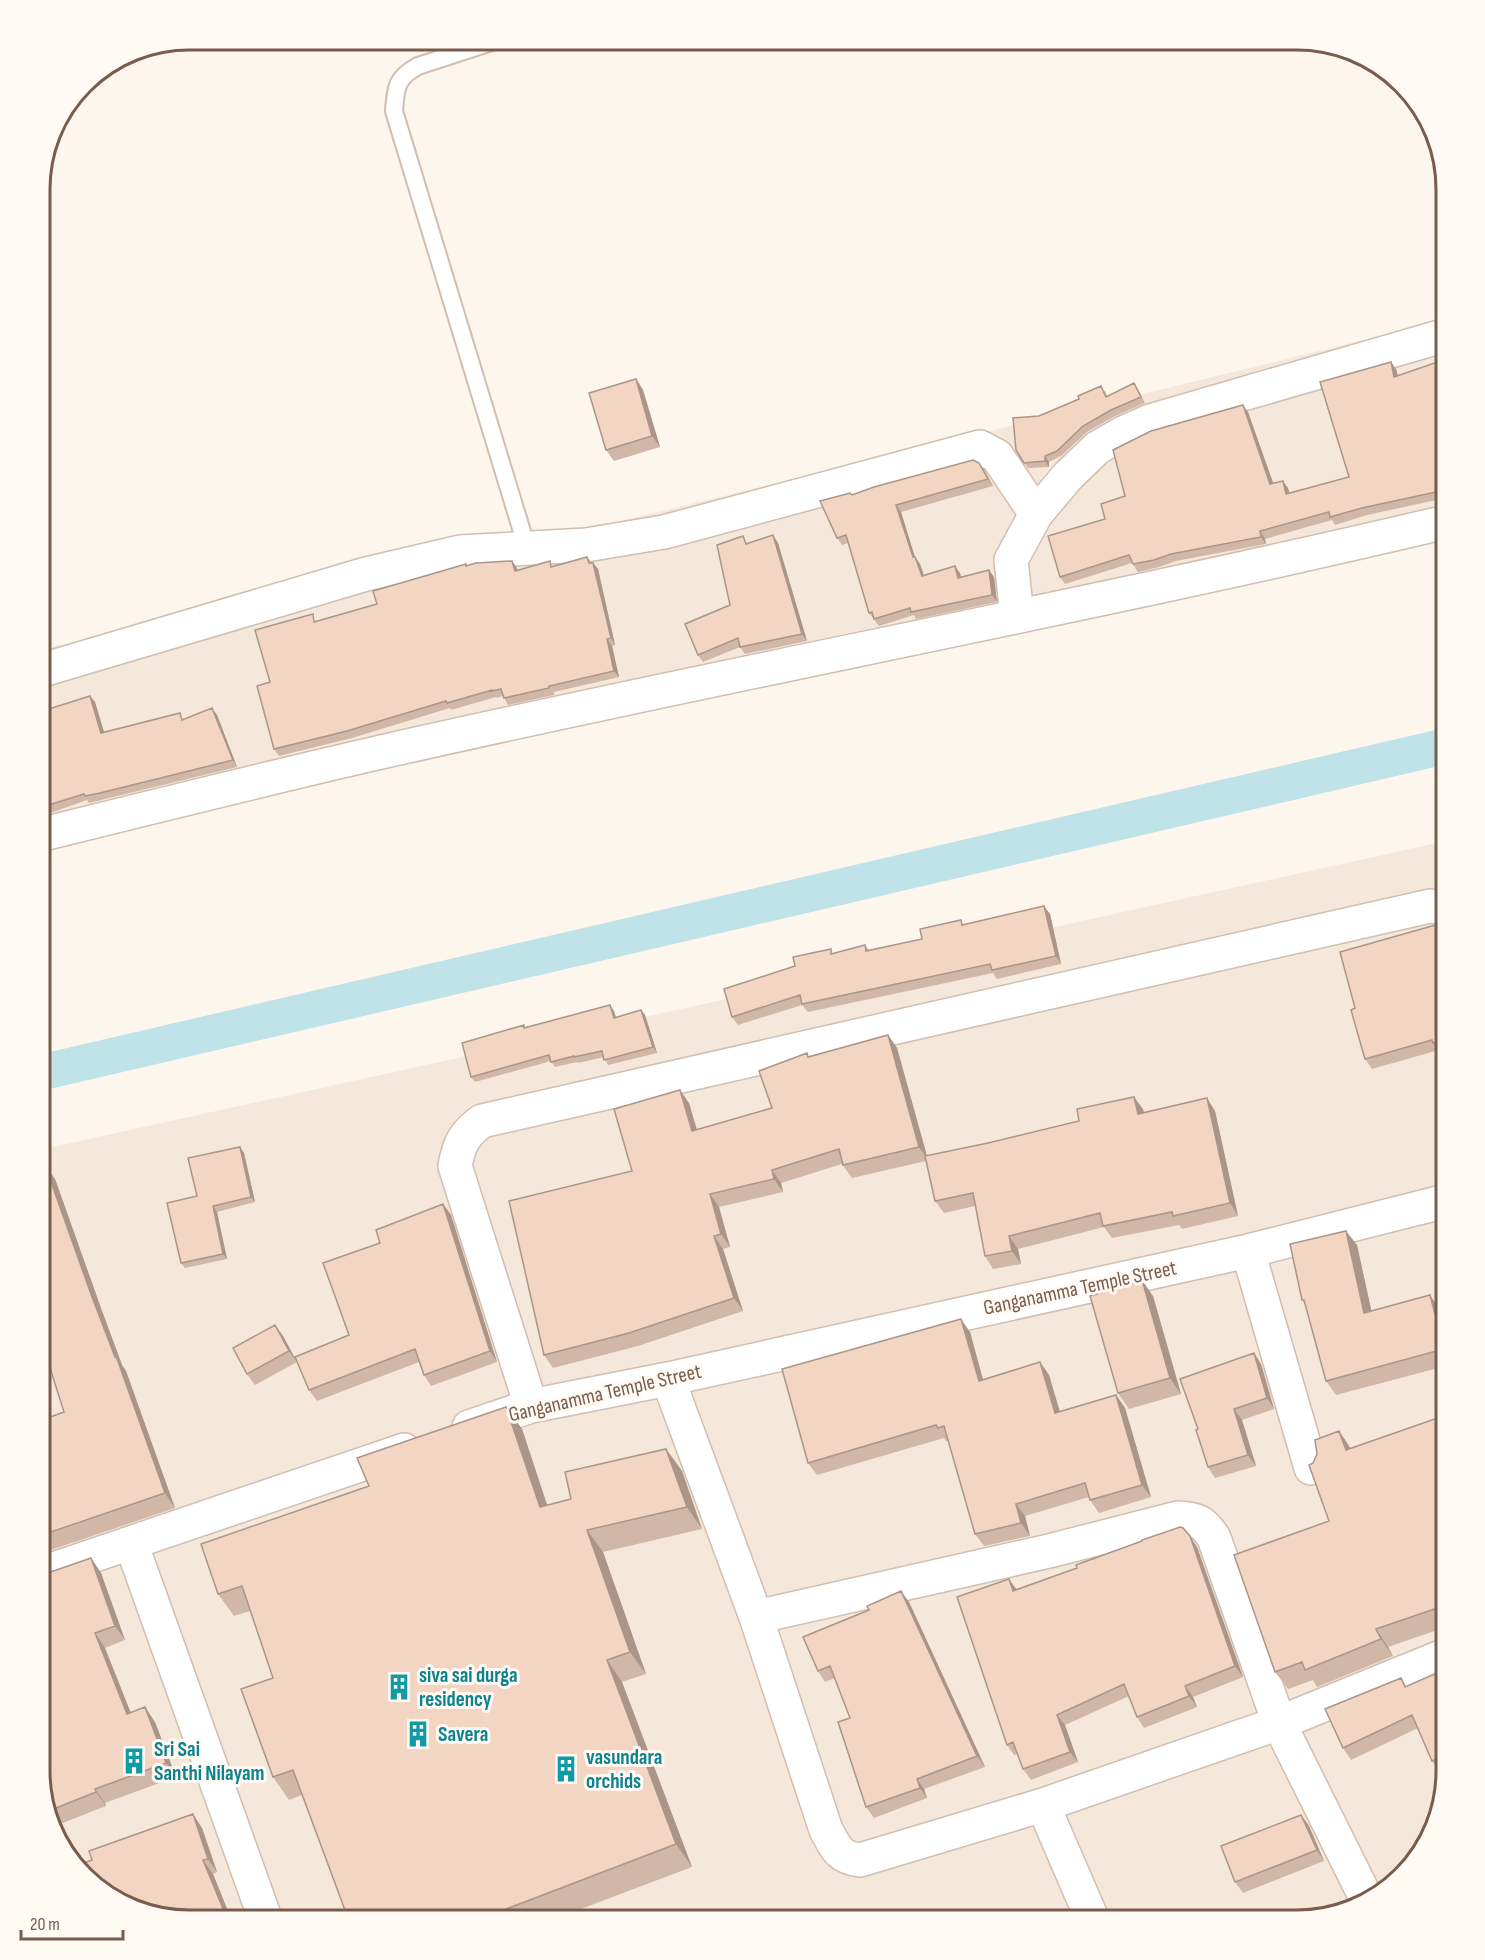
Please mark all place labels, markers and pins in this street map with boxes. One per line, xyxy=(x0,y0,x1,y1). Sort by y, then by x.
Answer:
place label: siva sai durga residency xyxy=(419,1663,518,1712)
building icon: siva sai durga residency xyxy=(384,1672,414,1702)
building icon: Savera xyxy=(403,1719,433,1749)
place label: Savera xyxy=(438,1722,488,1747)
place label: Sri Sai Santhi Nilayam xyxy=(154,1737,264,1786)
place label: vasundara orchids xyxy=(586,1745,662,1794)
building icon: Sri Sai Santhi Nilayam xyxy=(119,1746,149,1776)
building icon: vasundara orchids xyxy=(551,1754,581,1784)

